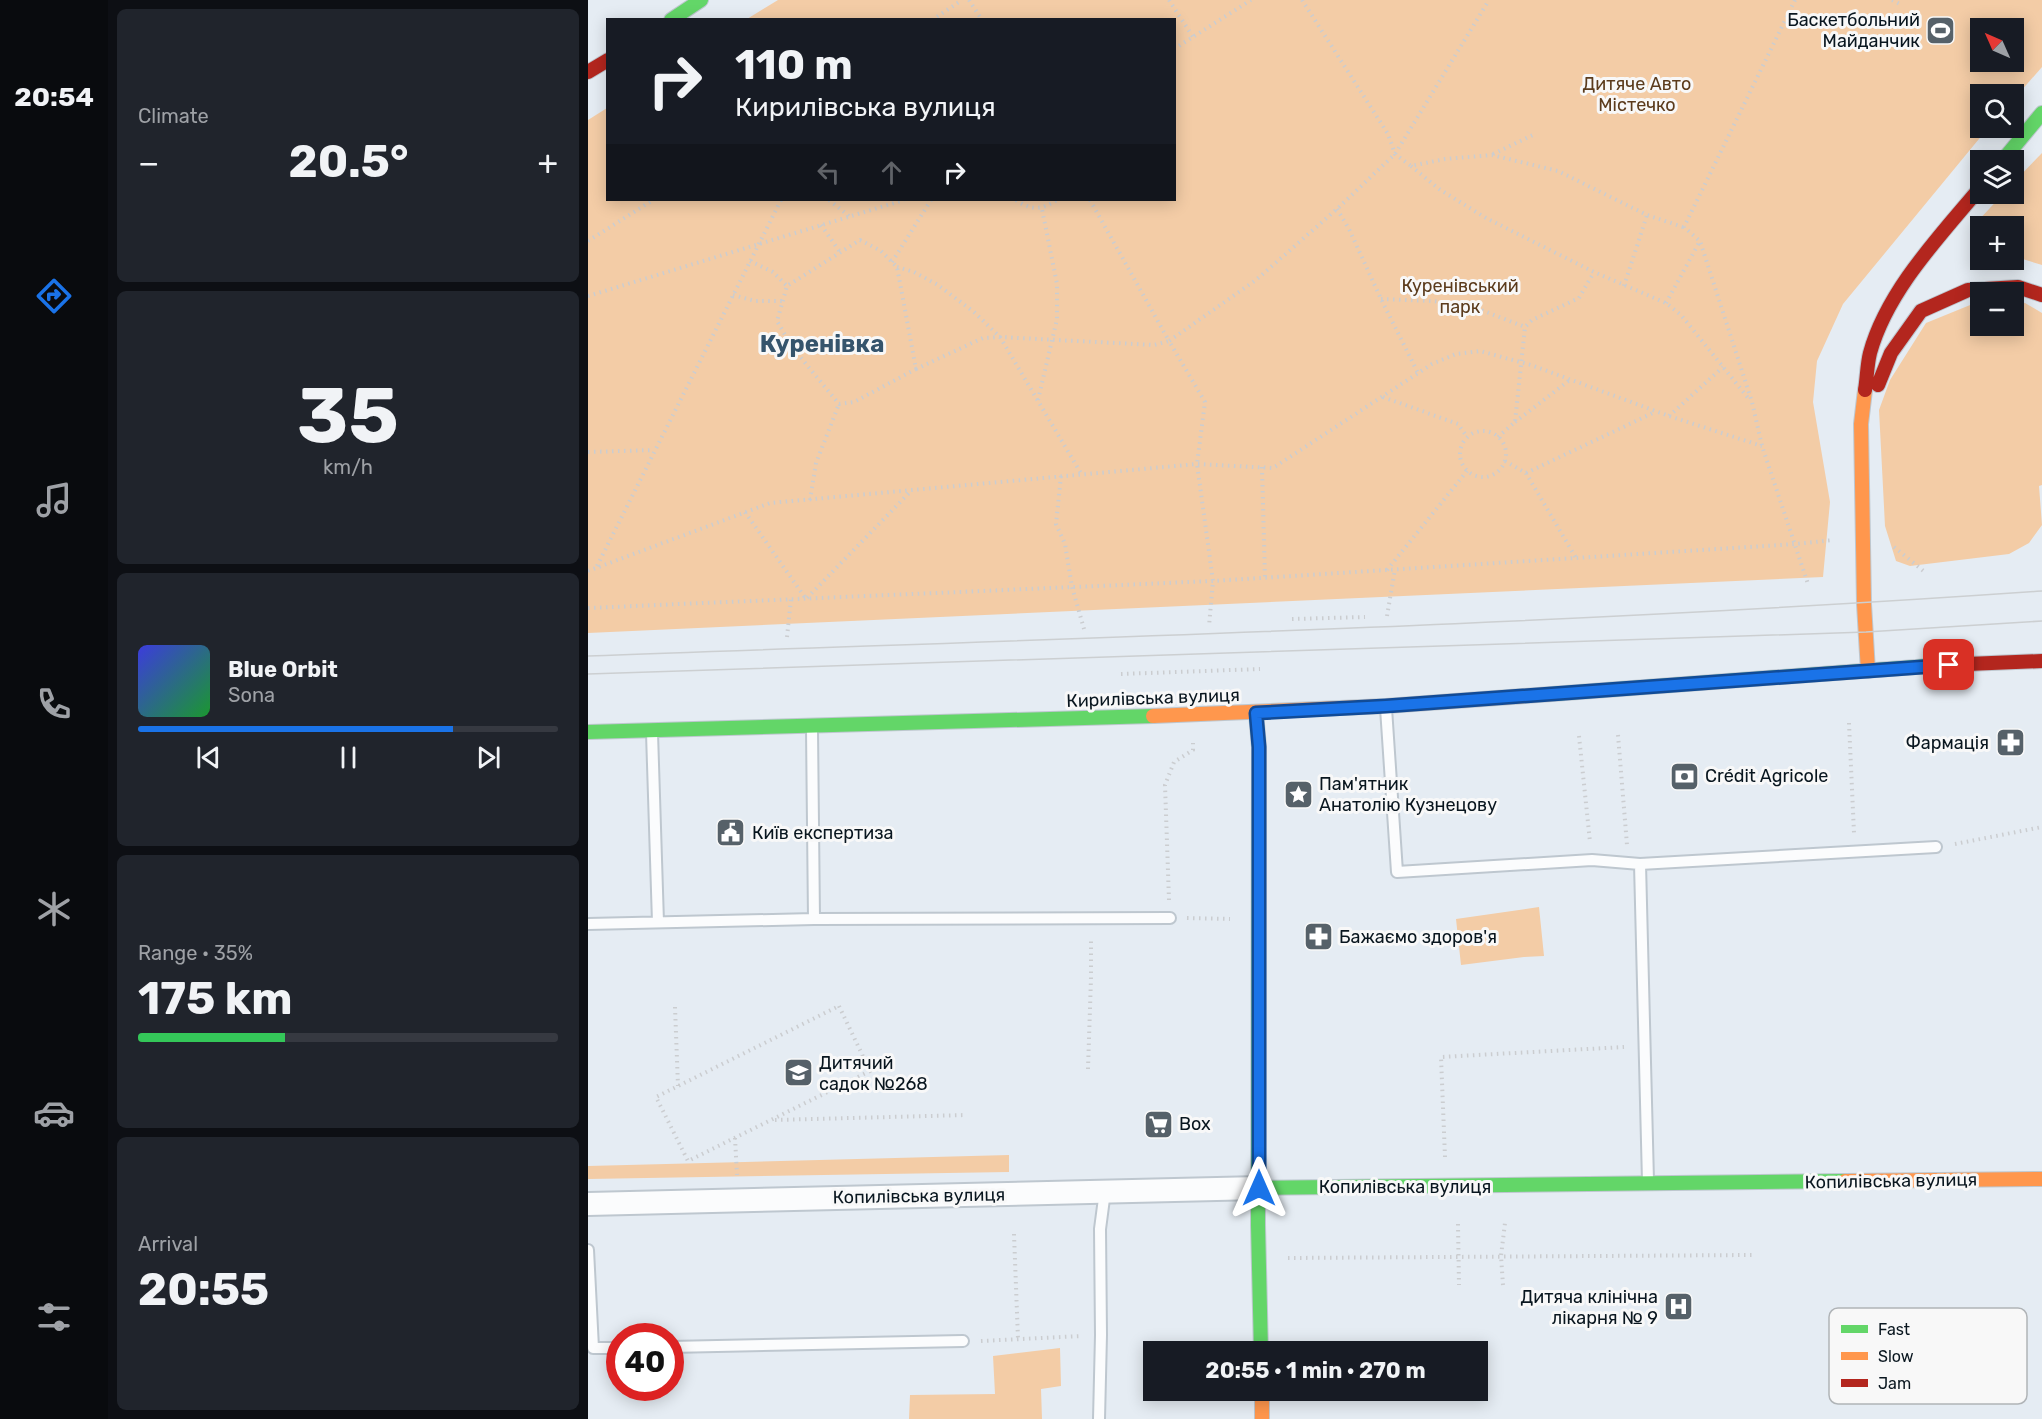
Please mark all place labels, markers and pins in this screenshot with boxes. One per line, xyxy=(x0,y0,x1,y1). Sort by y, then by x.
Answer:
place label: Баскетбольний Майданчик xyxy=(1787,9,1920,52)
sports icon: Баскетбольний Майданчик xyxy=(1925,14,1957,46)
pin xyxy=(1923,639,1974,690)
pharmacy icon: Фармація xyxy=(1994,727,2026,759)
place label: Фармація xyxy=(1905,732,1989,754)
bank icon: Crédit Agricole xyxy=(1668,760,1700,792)
place label: Crédit Agricole xyxy=(1705,765,1828,787)
place label: Пам'ятник Анатолію Кузнецову xyxy=(1319,773,1497,816)
place icon: Пам'ятник Анатолію Кузнецову xyxy=(1282,778,1314,810)
public building icon: Київ експертиза xyxy=(715,817,747,849)
place label: Київ експертиза xyxy=(752,822,893,844)
pharmacy icon: Бажаємо здоров'я xyxy=(1302,921,1334,953)
place label: Бажаємо здоров'я xyxy=(1339,926,1497,948)
place label: Дитячий садок №268 xyxy=(819,1052,928,1095)
school or university icon: Дитячий садок №268 xyxy=(782,1057,814,1089)
supermarket icon: Box xyxy=(1142,1108,1174,1140)
place label: Box xyxy=(1179,1113,1211,1135)
place label: Дитяча клінічна лікарня № 9 xyxy=(1520,1286,1658,1329)
hospital icon: Дитяча клінічна лікарня № 9 xyxy=(1663,1291,1695,1323)

